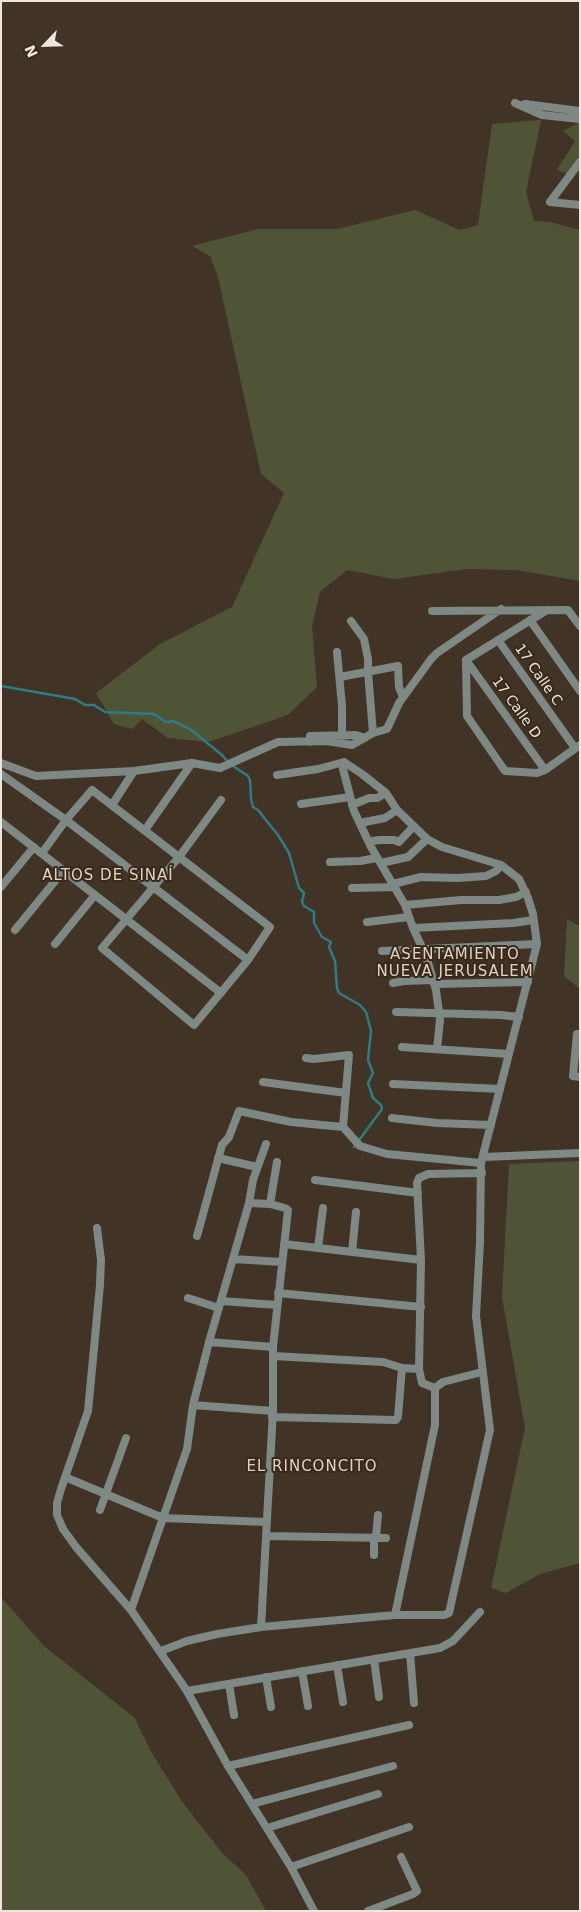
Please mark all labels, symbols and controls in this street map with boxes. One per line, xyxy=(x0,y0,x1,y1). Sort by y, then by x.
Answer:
north arrow xyxy=(20,20,70,70)
text: N xyxy=(22,42,41,60)
street label: 17 Calle C xyxy=(511,641,565,709)
street label: 17 Calle D xyxy=(488,674,544,742)
district label: ALTOS DE SINAÍ xyxy=(41,867,175,885)
district label: ASENTAMIENTO NUEVA JERUSALEM xyxy=(375,946,535,981)
district label: EL RINCONCITO xyxy=(245,1458,379,1476)

